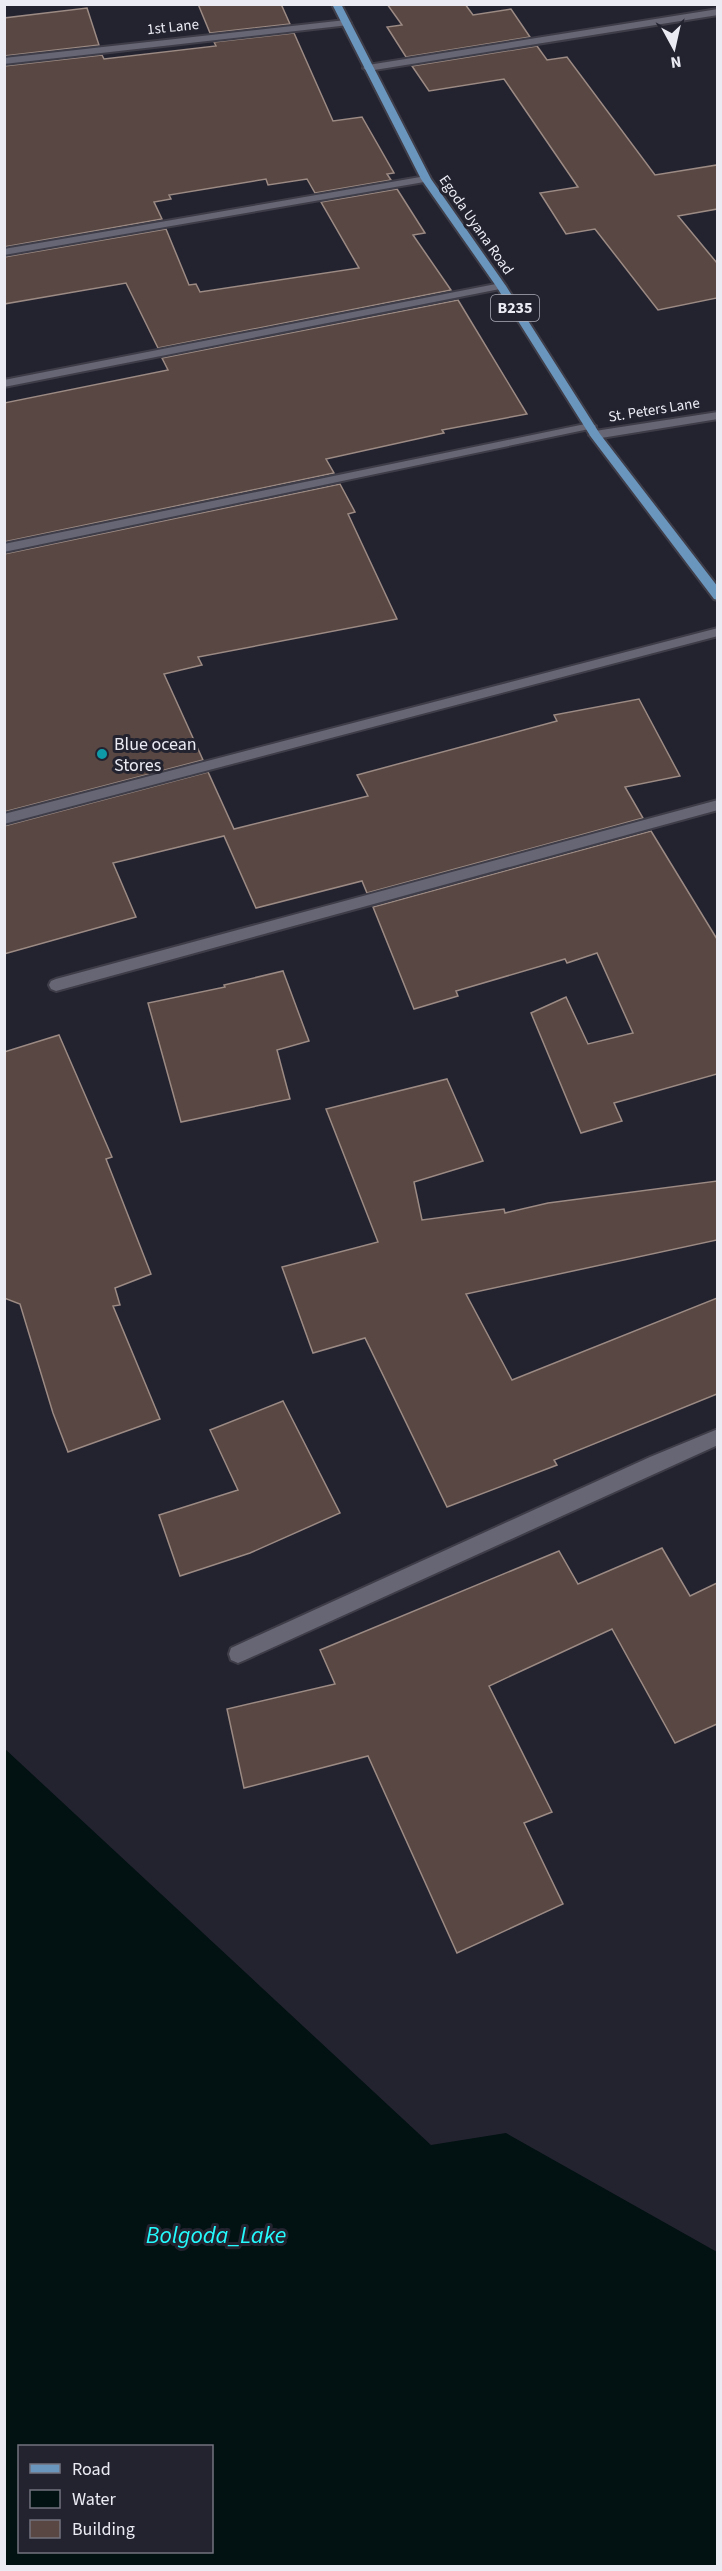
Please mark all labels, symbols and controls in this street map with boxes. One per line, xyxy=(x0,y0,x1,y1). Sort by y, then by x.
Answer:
street label: 1st Lane xyxy=(146,14,200,40)
north arrow xyxy=(644,18,704,78)
text: N xyxy=(669,50,683,73)
street label: Egoda Uyana Road xyxy=(434,171,518,279)
road number: B235 xyxy=(491,295,539,321)
street label: St. Peters Lane xyxy=(607,392,701,428)
place label: Blue ocean Stores xyxy=(114,732,197,778)
marker: Blue ocean Stores xyxy=(95,747,109,761)
water label: Bolgoda_Lake xyxy=(146,2218,286,2253)
legend xyxy=(18,2445,213,2553)
text: Road xyxy=(72,2457,111,2482)
text: Water xyxy=(72,2487,116,2512)
text: Building xyxy=(72,2517,135,2542)

